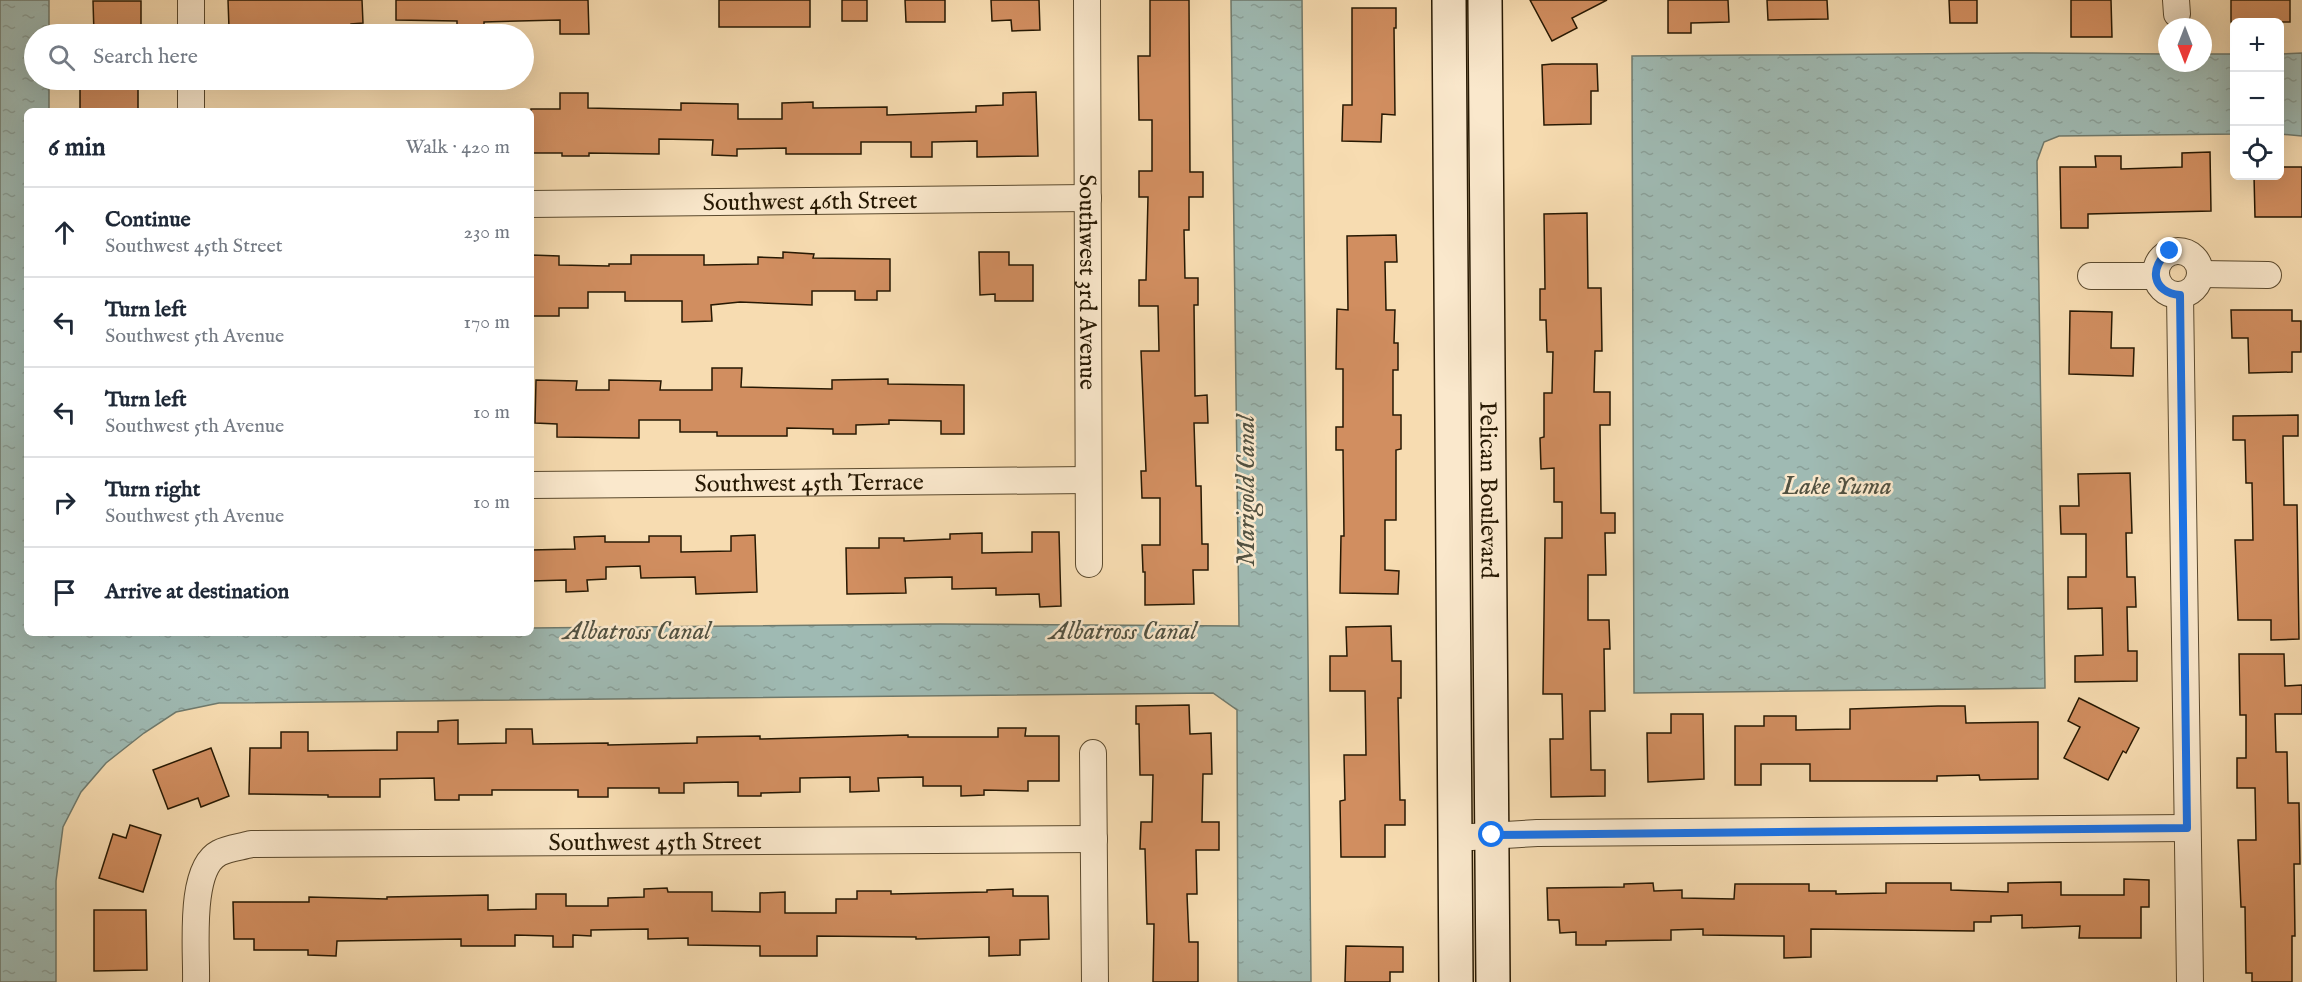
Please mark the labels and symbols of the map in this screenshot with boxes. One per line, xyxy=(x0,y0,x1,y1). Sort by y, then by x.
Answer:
north arrow xyxy=(2158,18,2212,72)
street label: Southwest 3rd Avenue xyxy=(1071,174,1102,390)
street label: Southwest 46th Street xyxy=(702,186,918,219)
route end xyxy=(2156,237,2182,263)
street label: Pelican Boulevard xyxy=(1471,401,1504,579)
water label: Marigold Canal xyxy=(1230,413,1264,567)
street label: Southwest 45th Terrace xyxy=(694,467,924,501)
water label: Lake Yuma xyxy=(1781,470,1892,503)
water label: Albatross Canal xyxy=(560,615,713,648)
water label: Albatross Canal xyxy=(1046,615,1199,648)
route start xyxy=(1478,821,1504,847)
street label: Southwest 45th Street xyxy=(548,827,762,859)

